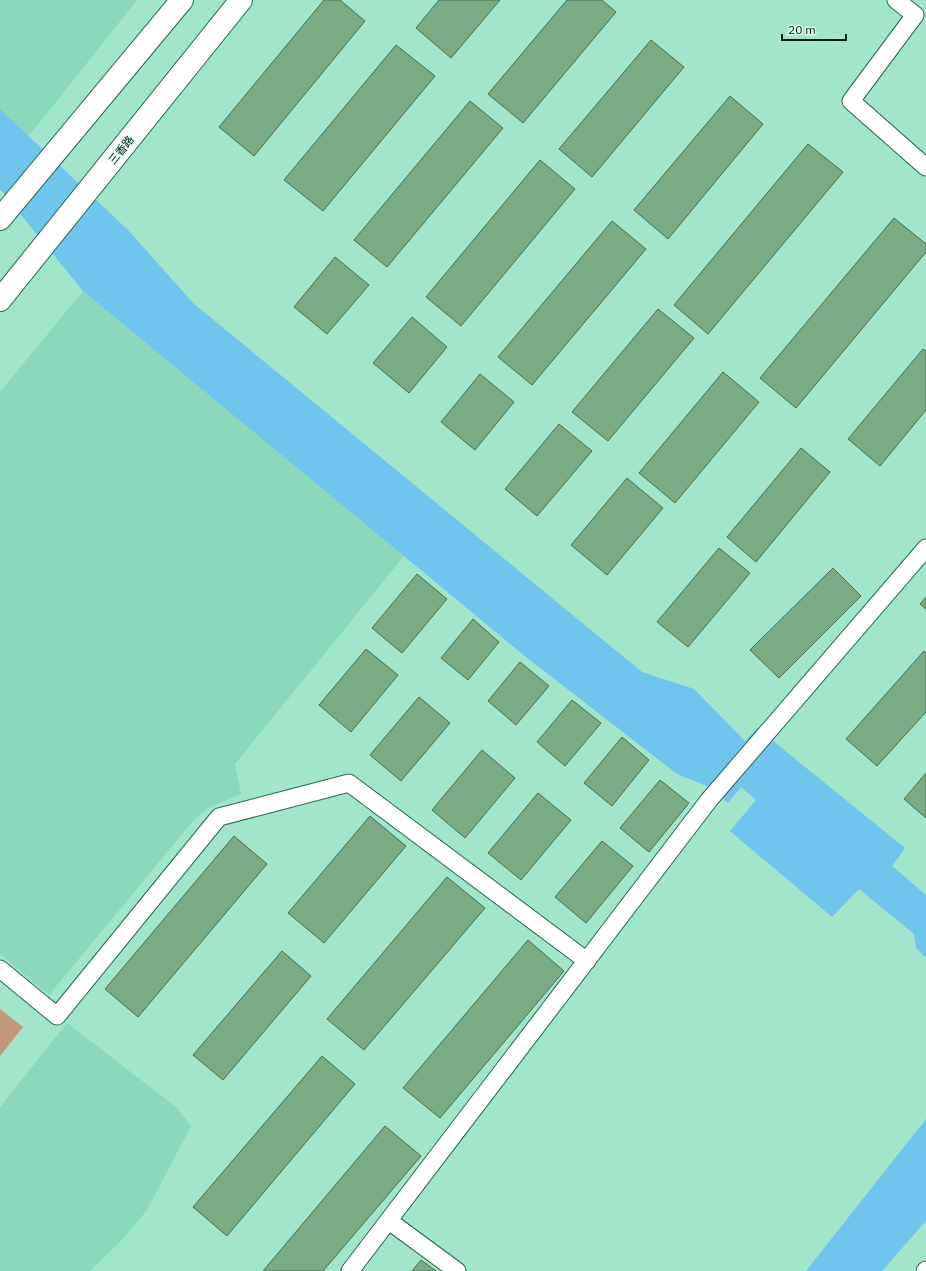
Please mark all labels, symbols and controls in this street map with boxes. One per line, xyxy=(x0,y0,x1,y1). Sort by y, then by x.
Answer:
scale bar xyxy=(782,16,846,42)
text: 20 m xyxy=(788,22,816,37)
street label: 三香路 xyxy=(105,133,137,167)

